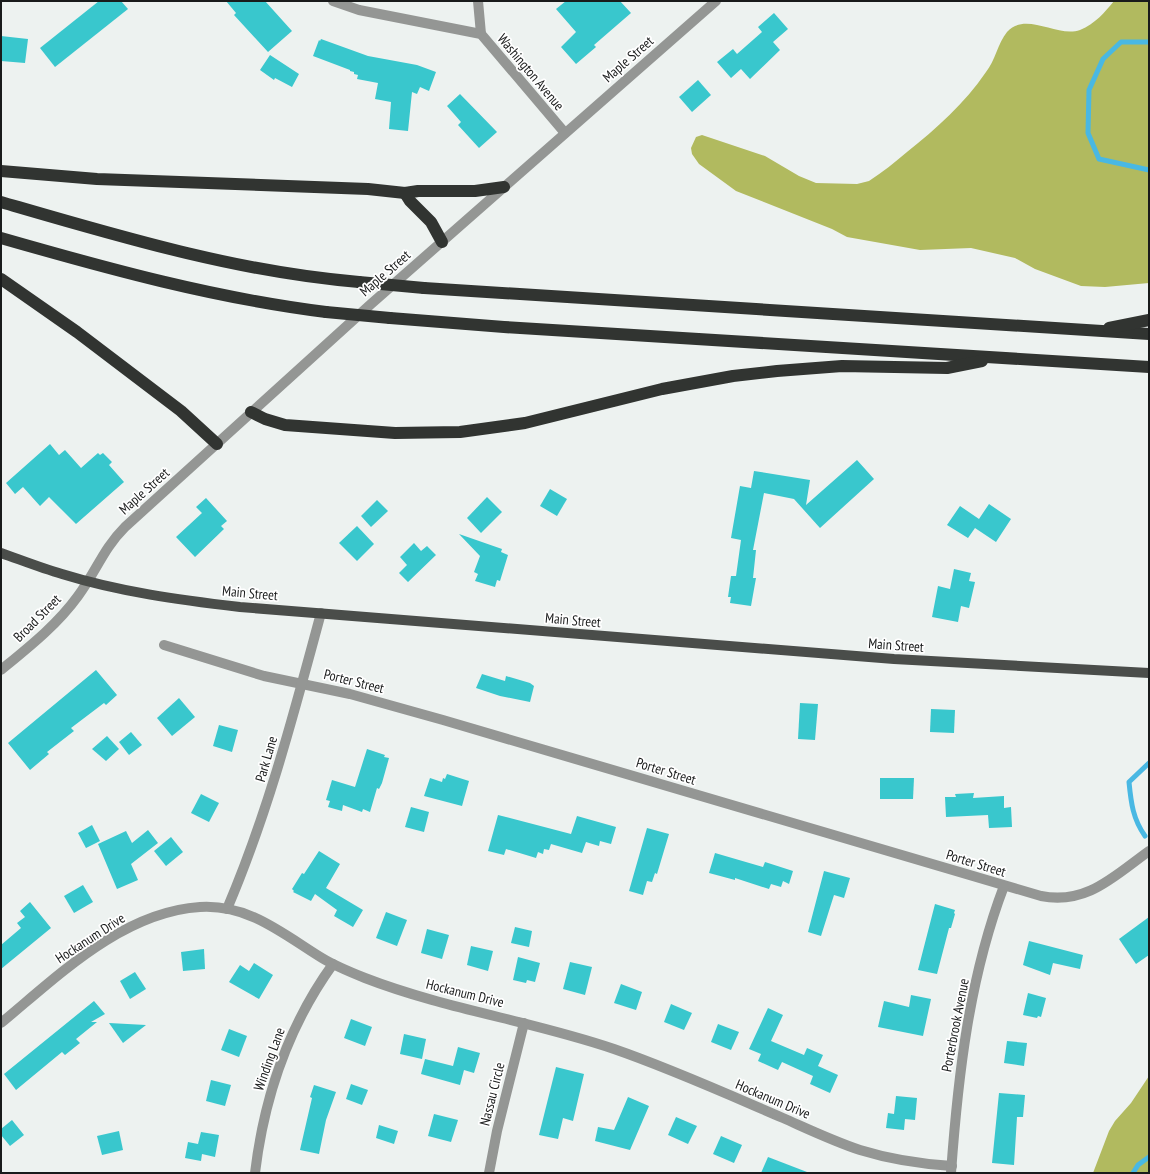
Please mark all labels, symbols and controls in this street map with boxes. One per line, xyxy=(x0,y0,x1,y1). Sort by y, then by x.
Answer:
street label: Washington Avenue xyxy=(494,30,568,114)
street label: Maple Street xyxy=(599,32,657,86)
street label: Maple Street xyxy=(356,246,414,300)
street label: Maple Street xyxy=(115,464,173,518)
street label: Main Street xyxy=(221,582,279,604)
street label: Broad Street xyxy=(9,590,65,646)
street label: Main Street xyxy=(544,609,602,631)
street label: Main Street xyxy=(868,634,925,656)
street label: Porter Street xyxy=(322,665,386,697)
street label: Park Lane xyxy=(251,734,281,784)
street label: Porter Street xyxy=(634,753,698,789)
street label: Porter Street xyxy=(944,845,1008,881)
street label: Hockanum Drive xyxy=(52,909,128,967)
street label: Hockanum Drive xyxy=(424,975,506,1011)
street label: Porterbrook Avenue xyxy=(937,977,973,1073)
street label: Winding Lane xyxy=(249,1025,289,1093)
street label: Nassau Circle xyxy=(475,1060,509,1127)
street label: Hockanum Drive xyxy=(733,1075,813,1123)

